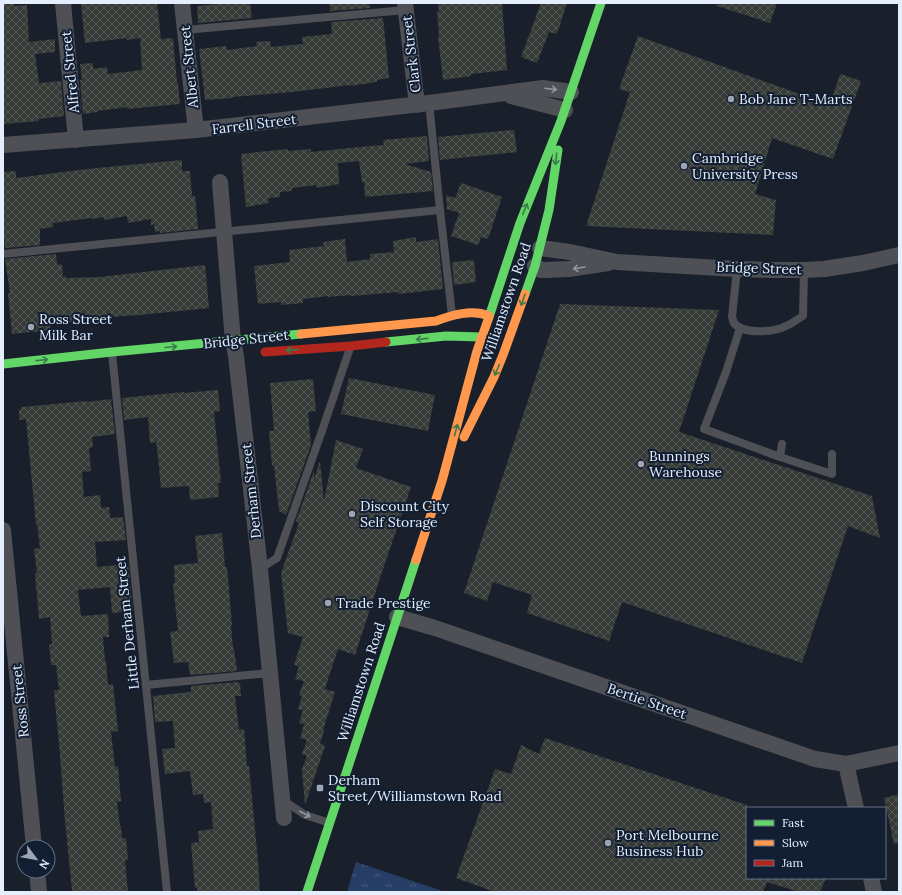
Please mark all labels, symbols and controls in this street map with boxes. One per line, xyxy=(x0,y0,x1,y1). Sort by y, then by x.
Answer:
street label: Clark Street xyxy=(397,14,425,94)
street label: Albert Street xyxy=(176,24,202,110)
street label: Alfred Street xyxy=(57,29,83,115)
one-way arrow xyxy=(544,85,557,93)
place label: Bob Jane T-Marts xyxy=(739,90,853,108)
marker: Bob Jane T-Marts xyxy=(726,94,736,104)
street label: Farrell Street xyxy=(211,110,298,138)
place label: Cambridge University Press xyxy=(692,149,798,183)
one-way arrow xyxy=(553,152,560,165)
marker: Cambridge University Press xyxy=(679,161,689,171)
one-way arrow xyxy=(522,203,530,215)
street label: Williamstown Road xyxy=(477,240,535,364)
street label: Bridge Street xyxy=(716,258,803,279)
one-way arrow xyxy=(572,264,585,272)
one-way arrow xyxy=(519,294,527,306)
place label: Ross Street Milk Bar xyxy=(39,310,113,344)
marker: Ross Street Milk Bar xyxy=(26,322,36,332)
street label: Bridge Street xyxy=(202,326,290,352)
one-way arrow xyxy=(416,335,429,343)
one-way arrow xyxy=(164,343,177,350)
one-way arrow xyxy=(286,347,299,354)
one-way arrow xyxy=(35,356,48,364)
one-way arrow xyxy=(493,364,500,376)
one-way arrow xyxy=(453,424,460,437)
street label: Derham Street xyxy=(237,442,265,539)
place label: Bunnings Warehouse xyxy=(649,447,723,481)
marker: Bunnings Warehouse xyxy=(636,459,646,469)
place label: Discount City Self Storage xyxy=(360,497,450,531)
marker: Discount City Self Storage xyxy=(347,509,357,519)
street label: Little Derham Street xyxy=(111,555,143,690)
place label: Trade Prestige xyxy=(336,594,431,612)
marker: Trade Prestige xyxy=(323,598,333,608)
street label: Williamstown Road xyxy=(333,620,389,744)
street label: Ross Street xyxy=(7,663,33,738)
street label: Bertie Street xyxy=(605,679,690,723)
place label: Derham Street/Williamstown Road xyxy=(328,771,502,805)
marker: Derham Street/Williamstown Road xyxy=(315,783,325,793)
legend xyxy=(746,807,886,879)
one-way arrow xyxy=(299,811,311,818)
text: Fast xyxy=(782,815,805,830)
place label: Port Melbourne Business Hub xyxy=(616,826,719,860)
text: Slow xyxy=(782,835,809,850)
marker: Port Melbourne Business Hub xyxy=(603,838,613,848)
north arrow xyxy=(16,839,56,879)
text: Jam xyxy=(781,855,803,870)
text: N xyxy=(36,857,53,872)

